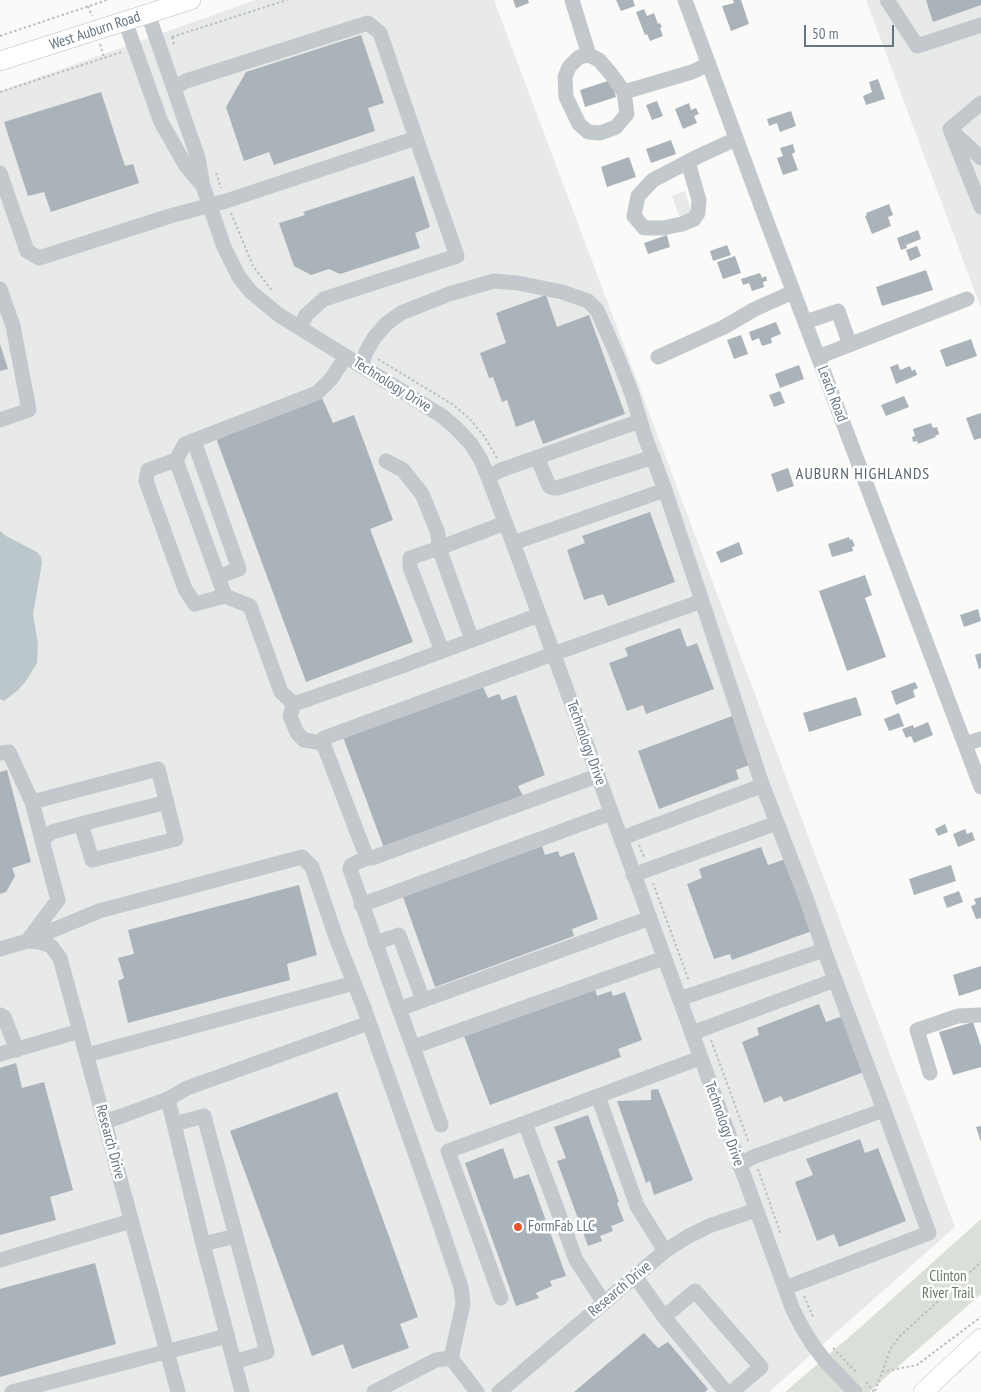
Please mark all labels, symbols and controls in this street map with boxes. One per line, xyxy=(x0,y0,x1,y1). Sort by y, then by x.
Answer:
street label: West Auburn Road xyxy=(47,8,143,54)
scale bar xyxy=(806,15,896,47)
text: 50 m xyxy=(812,24,838,43)
street label: Technology Drive xyxy=(350,354,434,416)
street label: Leach Road xyxy=(813,363,851,425)
district label: AUBURN HIGHLANDS xyxy=(794,464,932,484)
street label: Technology Drive xyxy=(562,698,610,788)
street label: Technology Drive xyxy=(700,1079,748,1169)
street label: Research Drive xyxy=(91,1103,129,1181)
place label: FormFab LLC xyxy=(528,1218,595,1236)
marker: FormFab LLC xyxy=(512,1221,524,1233)
street label: Research Drive xyxy=(585,1257,655,1321)
park label: Clinton River Trail xyxy=(922,1268,974,1303)

